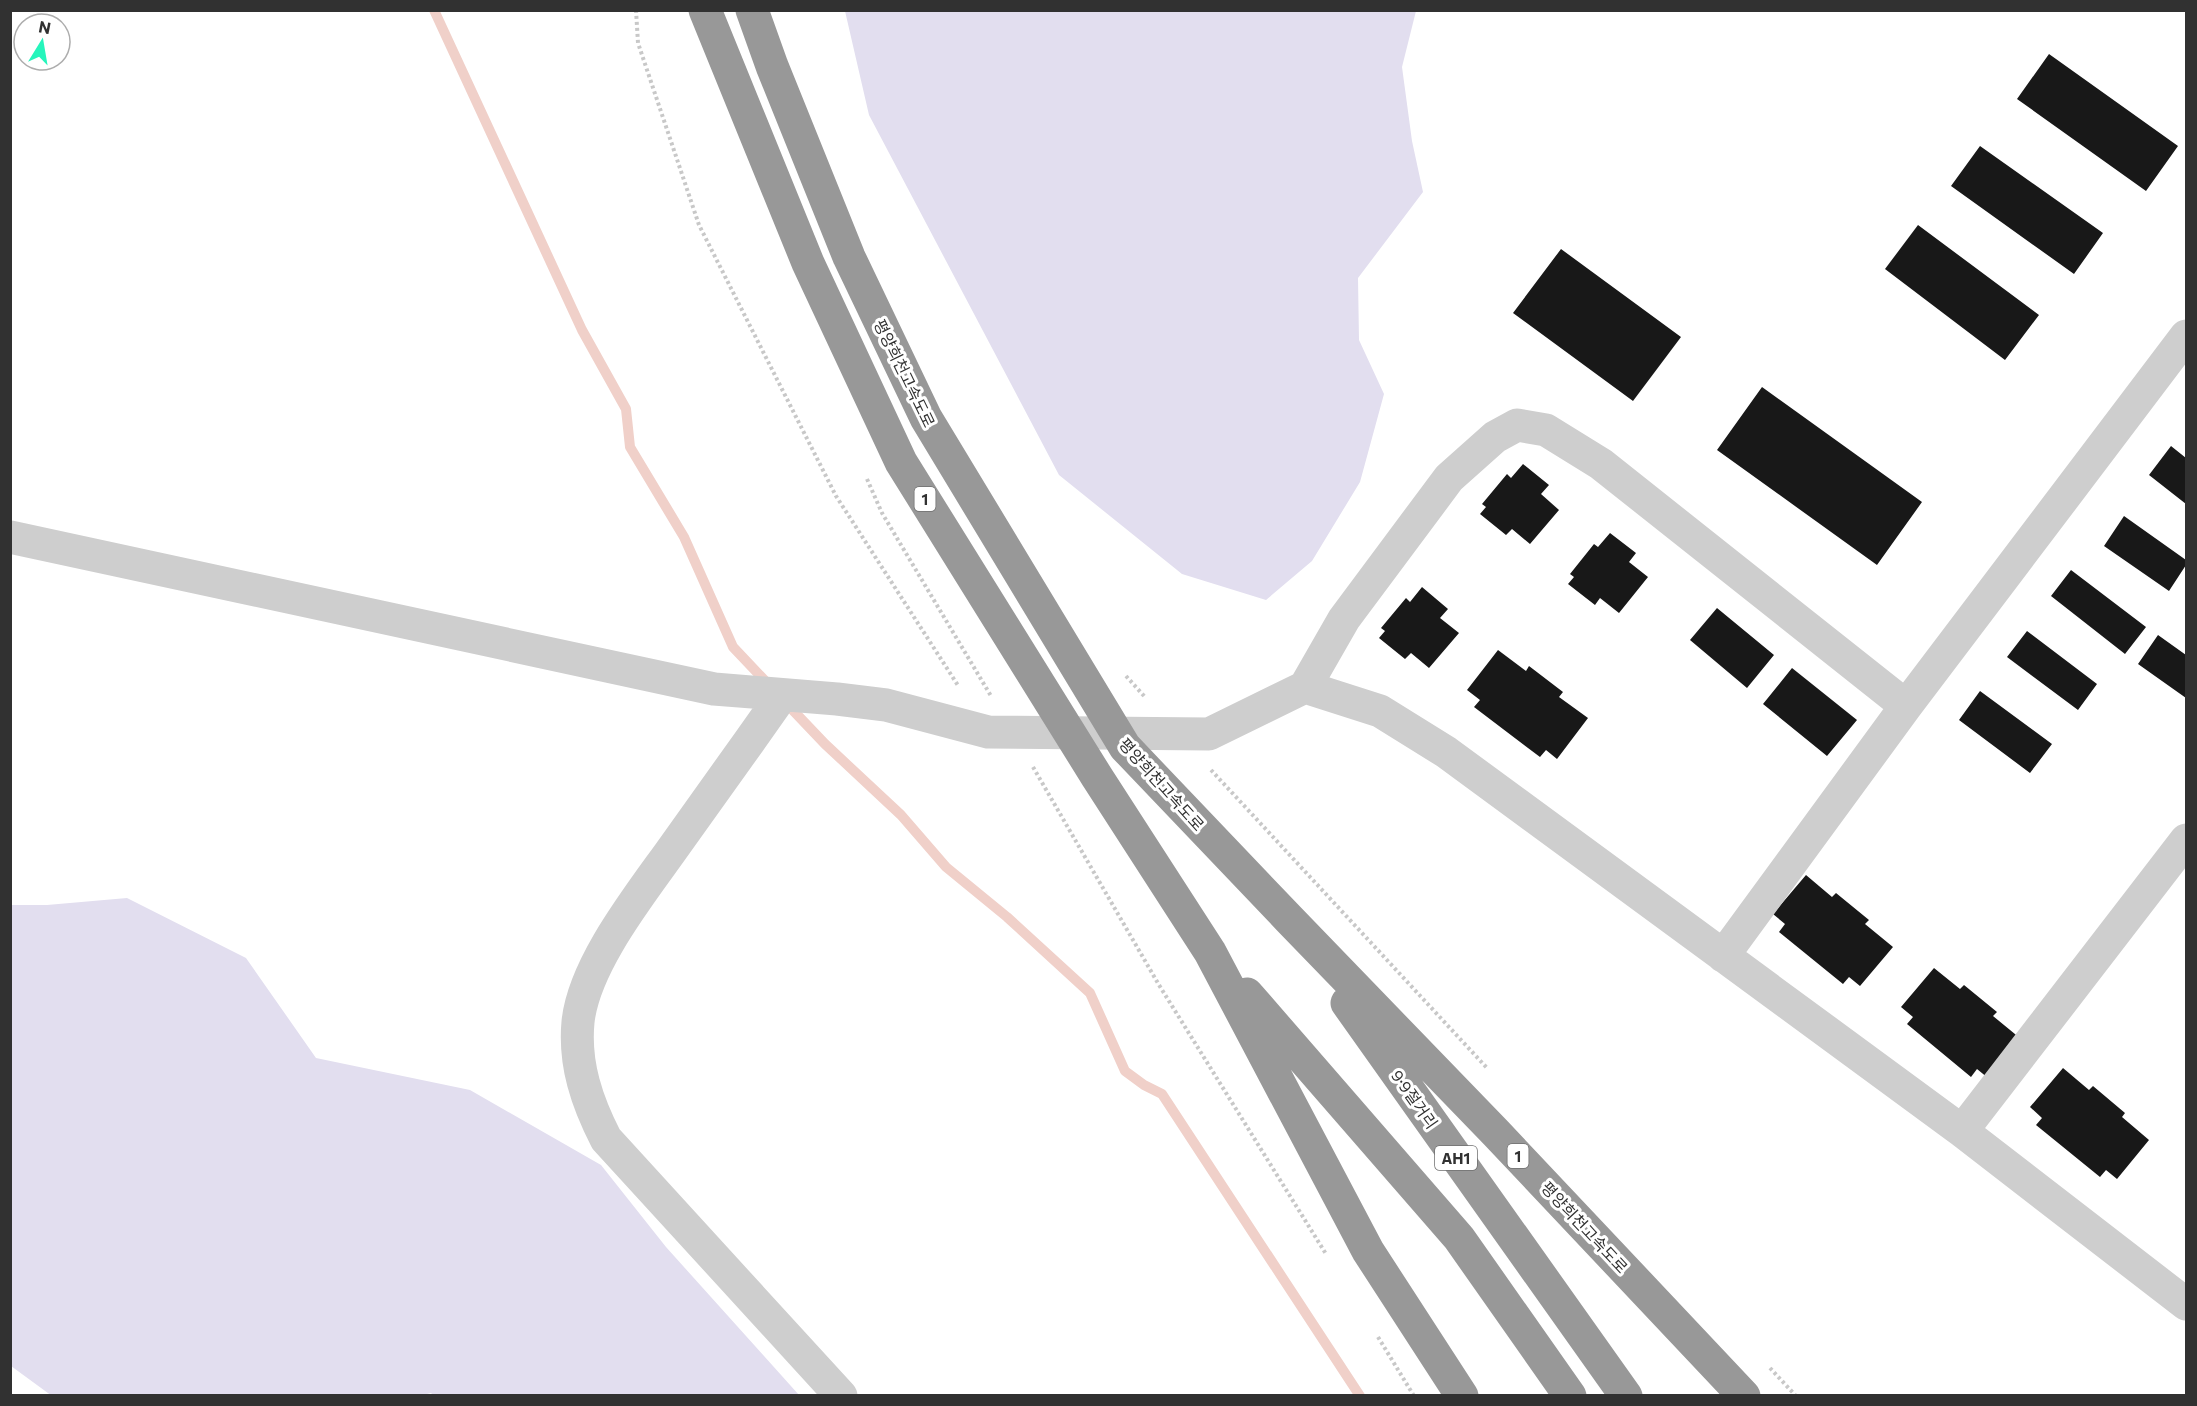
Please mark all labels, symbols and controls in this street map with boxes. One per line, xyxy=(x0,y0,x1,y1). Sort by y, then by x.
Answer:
north arrow xyxy=(12,12,72,72)
text: N xyxy=(37,16,53,37)
street label: 평양희천고속도로 xyxy=(871,316,939,430)
road number: 1 xyxy=(914,487,936,511)
street label: 평양희천고속도로 xyxy=(1116,734,1209,834)
street label: 9·9절거리 xyxy=(1388,1066,1442,1132)
road number: 1 xyxy=(1508,1144,1528,1168)
road number: AH1 xyxy=(1435,1146,1477,1170)
street label: 평양희천고속도로 xyxy=(1538,1177,1632,1277)

